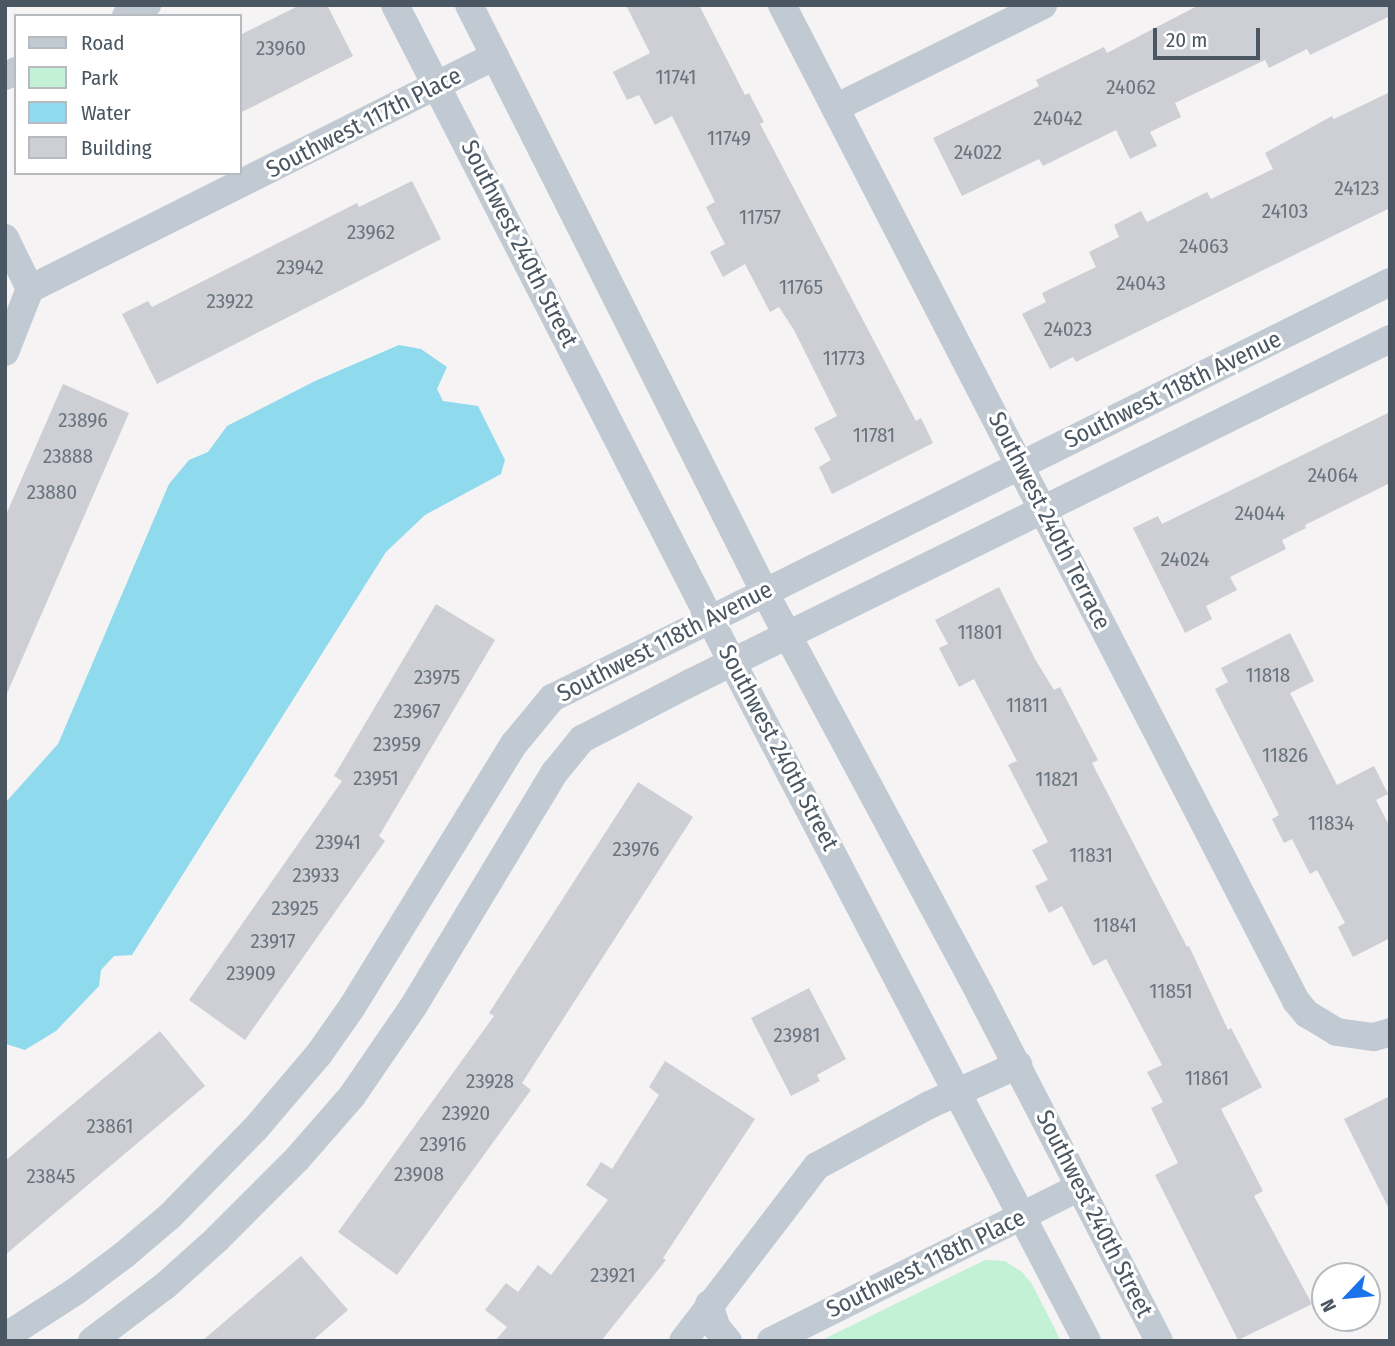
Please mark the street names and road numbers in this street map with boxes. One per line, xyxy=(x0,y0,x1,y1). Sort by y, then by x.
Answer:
street label: Southwest 117th Place xyxy=(262,61,466,185)
street label: Southwest 240th Street xyxy=(454,136,584,352)
street label: Southwest 118th Avenue xyxy=(1060,325,1286,455)
street label: Southwest 240th Terrace xyxy=(982,407,1116,635)
street label: Southwest 118th Avenue xyxy=(553,575,777,709)
street label: Southwest 240th Street xyxy=(712,640,844,856)
street label: Southwest 240th Street xyxy=(1029,1106,1159,1322)
street label: Southwest 118th Place xyxy=(822,1203,1030,1325)

